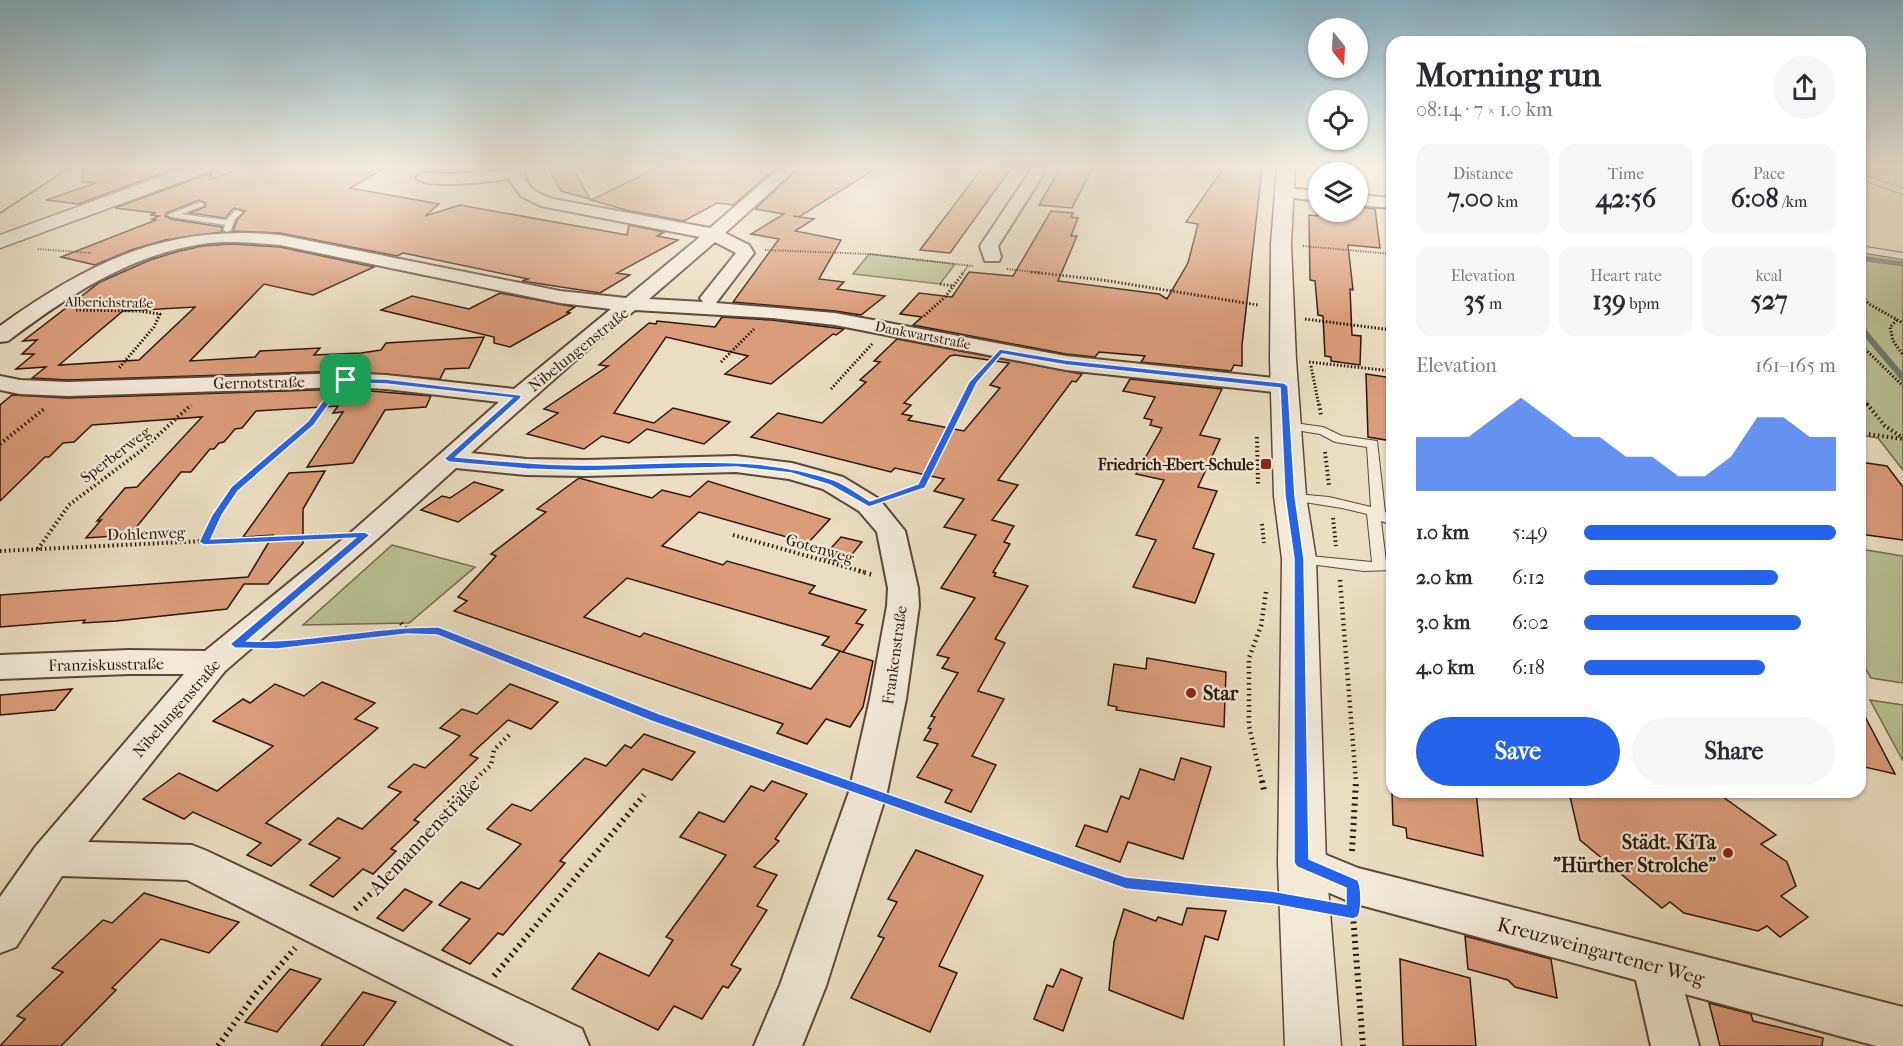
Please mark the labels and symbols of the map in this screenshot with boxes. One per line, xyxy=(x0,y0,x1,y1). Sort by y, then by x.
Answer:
north arrow xyxy=(1308,18,1368,78)
street label: Alberichstraße xyxy=(64,293,153,312)
street label: Nibelungenstraße xyxy=(524,303,632,396)
street label: Dankwartstraße xyxy=(873,318,972,353)
pin xyxy=(320,354,371,405)
street label: Gernotstraße xyxy=(213,372,305,393)
street label: Sperberweg xyxy=(76,422,154,487)
place label: Friedrich-Ebert-Schule xyxy=(1097,455,1254,474)
marker: Friedrich-Ebert-Schule xyxy=(1259,457,1273,471)
street label: Dohlenweg xyxy=(106,523,186,544)
street label: Gotenweg xyxy=(784,530,857,567)
street label: Frankenstraße xyxy=(878,604,911,706)
street label: Franziskusstraße xyxy=(48,654,164,675)
street label: Nibelungenstraße xyxy=(129,655,224,761)
place label: Star xyxy=(1203,682,1239,705)
marker: Star xyxy=(1184,686,1198,700)
street label: Alemannenstraße xyxy=(363,773,485,900)
place label: Städt. KiTa "Hürther Strolche" xyxy=(1553,831,1717,877)
marker: Städt. KiTa "Hürther Strolche" xyxy=(1721,846,1735,860)
street label: Kreuzweingartener Weg xyxy=(1495,913,1707,990)

